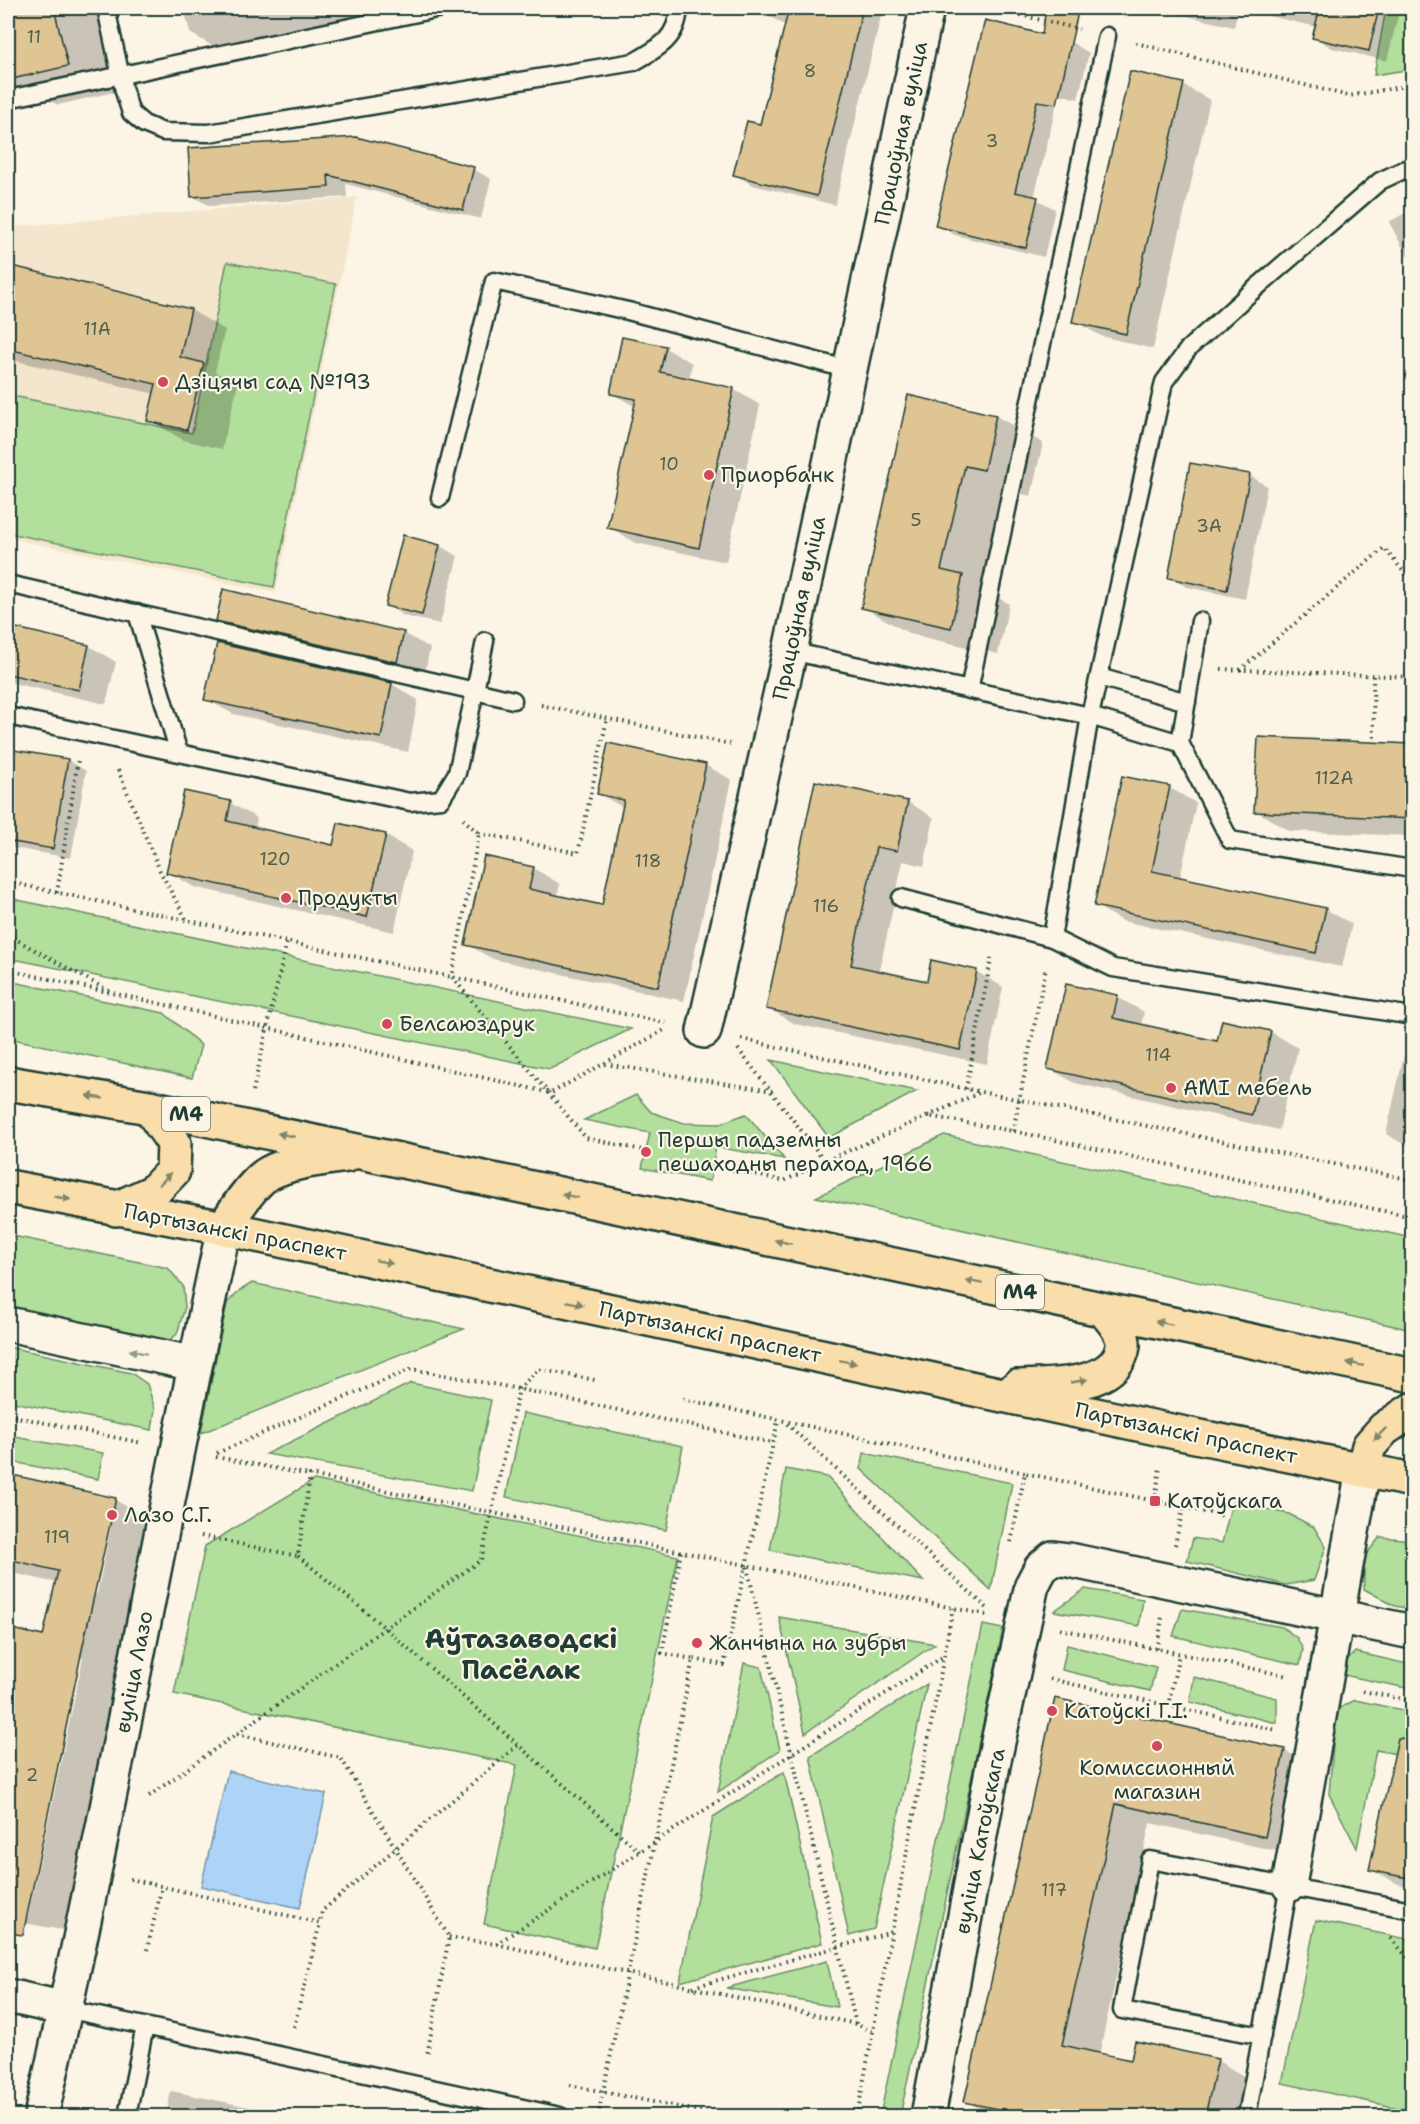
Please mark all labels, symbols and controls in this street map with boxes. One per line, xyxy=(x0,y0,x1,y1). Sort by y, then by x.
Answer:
house number: 11 xyxy=(27,25,41,49)
street label: Працоўная вуліца xyxy=(868,39,934,227)
house number: 8 xyxy=(804,59,816,83)
house number: 3 xyxy=(986,129,998,153)
house number: 11А xyxy=(83,317,111,341)
place label: Дзіцячы сад №193 xyxy=(175,368,371,396)
marker: Дзіцячы сад №193 xyxy=(156,375,170,389)
house number: 10 xyxy=(659,452,679,476)
place label: Приорбанк xyxy=(721,461,834,489)
marker: Приорбанк xyxy=(702,468,716,482)
house number: 5 xyxy=(910,508,922,532)
street label: Працоўная вуліца xyxy=(766,514,832,702)
house number: 3А xyxy=(1196,514,1222,538)
house number: 112А xyxy=(1314,766,1354,790)
house number: 120 xyxy=(259,847,291,871)
house number: 118 xyxy=(635,849,661,873)
place label: Продукты xyxy=(298,884,398,912)
marker: Продукты xyxy=(279,891,293,905)
house number: 116 xyxy=(813,894,839,918)
place label: Белсаюздрук xyxy=(399,1010,535,1038)
marker: Белсаюздрук xyxy=(380,1017,394,1031)
house number: 114 xyxy=(1145,1043,1171,1067)
place label: AMI мебель xyxy=(1183,1074,1312,1102)
marker: AMI мебель xyxy=(1164,1081,1178,1095)
one-way arrow xyxy=(85,1093,104,1102)
road number: М4 xyxy=(162,1097,210,1131)
place label: Першы падземны пешаходны пераход, 1966 xyxy=(658,1126,933,1178)
one-way arrow xyxy=(277,1130,295,1140)
marker: Першы падземны пешаходны пераход, 1966 xyxy=(639,1145,653,1159)
one-way arrow xyxy=(158,1173,172,1187)
one-way arrow xyxy=(560,1191,579,1200)
one-way arrow xyxy=(52,1194,71,1203)
street label: Партызанскі праспект xyxy=(121,1197,349,1267)
one-way arrow xyxy=(774,1236,792,1246)
one-way arrow xyxy=(375,1258,394,1267)
road number: М4 xyxy=(996,1275,1044,1309)
one-way arrow xyxy=(964,1277,983,1286)
street label: Партызанскі праспект xyxy=(596,1295,824,1369)
one-way arrow xyxy=(566,1299,585,1308)
one-way arrow xyxy=(1155,1318,1174,1327)
one-way arrow xyxy=(128,1347,147,1356)
one-way arrow xyxy=(838,1358,857,1367)
one-way arrow xyxy=(1345,1359,1364,1368)
one-way arrow xyxy=(1070,1376,1089,1385)
street label: Партызанскі праспект xyxy=(1072,1396,1300,1470)
one-way arrow xyxy=(1373,1427,1387,1441)
place label: Катоўскага xyxy=(1167,1487,1282,1515)
marker: Катоўскага xyxy=(1148,1494,1162,1508)
place label: Лазо С.Г. xyxy=(124,1501,212,1529)
marker: Лазо С.Г. xyxy=(105,1508,119,1522)
house number: 119 xyxy=(44,1525,70,1549)
street label: вуліца Лазо xyxy=(108,1609,160,1735)
district label: Аўтазаводскі Пасёлак xyxy=(424,1620,618,1688)
place label: Жанчына на зубры xyxy=(709,1629,907,1657)
marker: Жанчына на зубры xyxy=(690,1636,704,1650)
place label: Катоўскі Г.І. xyxy=(1064,1697,1188,1725)
marker: Катоўскі Г.І. xyxy=(1045,1704,1059,1718)
marker: Комиссионный магазин xyxy=(1150,1739,1164,1753)
street label: вуліца Катоўскага xyxy=(948,1746,1012,1936)
place label: Комиссионный магазин xyxy=(1079,1754,1235,1806)
house number: 2 xyxy=(26,1763,38,1787)
house number: 117 xyxy=(1041,1878,1067,1902)

